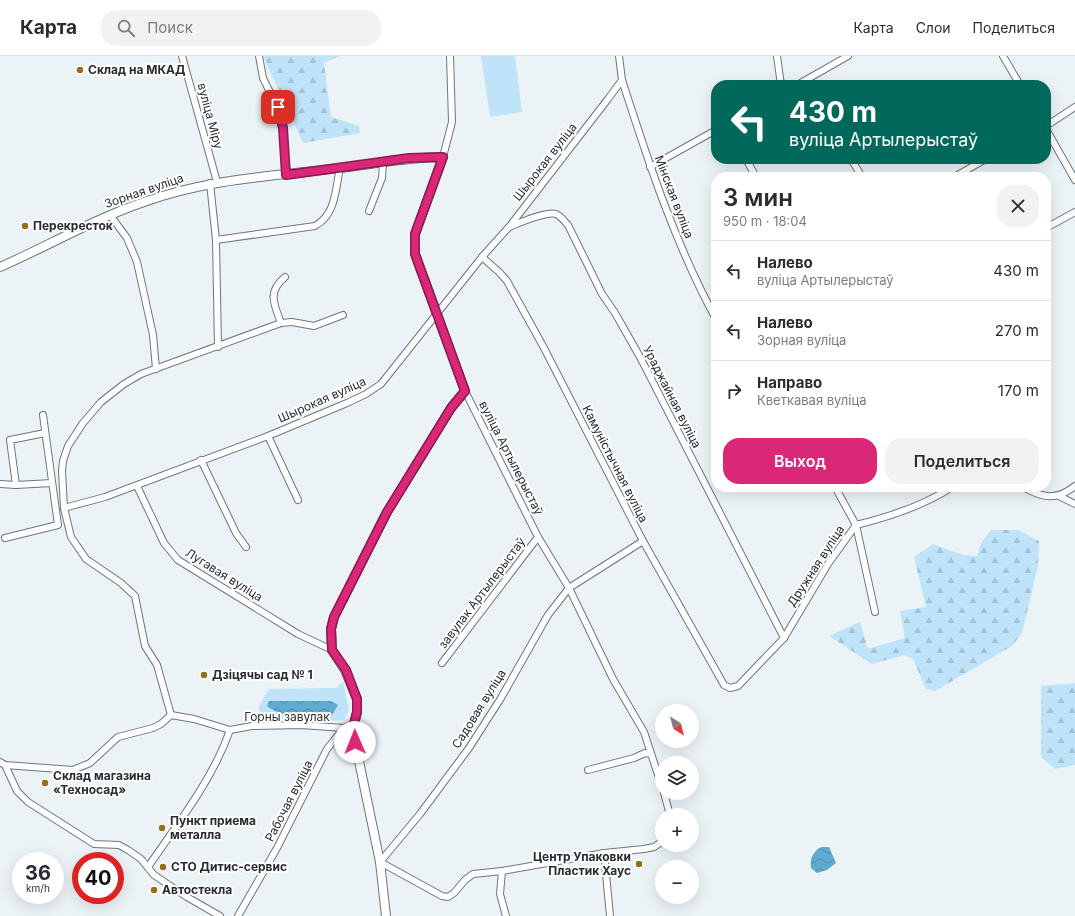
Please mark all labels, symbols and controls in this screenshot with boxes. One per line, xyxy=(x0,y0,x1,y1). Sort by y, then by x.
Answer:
search box xyxy=(101,10,381,46)
text: Карта xyxy=(20,16,77,39)
icon: search xyxy=(115,17,137,39)
text: Поиск xyxy=(147,18,193,37)
text: Карта xyxy=(853,19,894,36)
text: Слои xyxy=(916,19,951,36)
text: Поделиться xyxy=(973,19,1055,36)
place label: Склад на МКАД xyxy=(88,62,185,77)
marker: Склад на МКАД xyxy=(75,65,85,75)
street label: вуліца Міру xyxy=(194,81,227,151)
pin xyxy=(261,90,295,124)
text: 430 m xyxy=(789,95,877,129)
icon: arrive xyxy=(267,96,289,118)
icon: left xyxy=(723,96,775,148)
street label: Шырокая вуліца xyxy=(510,120,580,204)
text: вуліца Артылерыстаў xyxy=(789,129,978,150)
street label: Мінская вуліца xyxy=(652,153,697,240)
street label: Зорная вуліца xyxy=(102,170,185,211)
text: 3 мин xyxy=(723,183,793,212)
button: close xyxy=(997,185,1039,227)
text: 950 m · 18:04 xyxy=(723,213,807,229)
place label: Перекресток xyxy=(33,218,113,233)
marker: Перекресток xyxy=(20,221,30,231)
text: Налево xyxy=(757,253,813,272)
icon: left xyxy=(723,260,745,282)
text: 430 m xyxy=(993,261,1039,280)
text: вуліца Артылерыстаў xyxy=(757,272,894,288)
text: Налево xyxy=(757,313,813,332)
icon: left xyxy=(723,320,745,342)
text: 270 m xyxy=(995,321,1039,340)
text: Зорная вуліца xyxy=(757,332,846,348)
street label: Ураджайная вуліца xyxy=(640,343,705,450)
street label: Шырокая вуліца xyxy=(275,373,368,426)
text: Направо xyxy=(757,373,822,392)
icon: right xyxy=(723,380,745,402)
text: 170 m xyxy=(998,381,1039,400)
text: Кветкавая вуліца xyxy=(757,392,867,408)
street label: вуліца Артылерыстаў xyxy=(476,398,547,518)
street label: Камуністычная вуліца xyxy=(579,403,652,525)
button: Выход xyxy=(723,438,877,484)
button: Поделиться xyxy=(885,438,1039,484)
street label: Дружная вуліца xyxy=(784,522,847,609)
street label: завулак Артылерыстаў xyxy=(435,534,528,651)
street label: Лугавая вуліца xyxy=(183,545,266,604)
street label: Садовая вуліца xyxy=(448,666,509,751)
place label: Дзіцячы сад № 1 xyxy=(212,667,313,682)
marker: Дзіцячы сад № 1 xyxy=(199,670,209,680)
north arrow xyxy=(655,704,699,748)
map controls xyxy=(655,704,699,904)
street label: Горны завулак xyxy=(244,709,330,724)
position arrow xyxy=(334,721,376,763)
button: layers xyxy=(655,756,699,800)
street label: Рабочая вуліца xyxy=(262,758,315,844)
place label: Склад магазина «Техносад» xyxy=(53,768,151,797)
marker: Склад магазина «Техносад» xyxy=(40,778,50,788)
button: + xyxy=(655,808,699,852)
place label: Пункт приема металла xyxy=(170,813,256,842)
marker: Пункт приема металла xyxy=(157,823,167,833)
place label: Центр Упаковки Пластик Хаус xyxy=(533,849,631,878)
speed limit sign: 40 xyxy=(72,852,124,904)
place label: СТО Дитис-сервис xyxy=(171,859,287,874)
marker: Центр Упаковки Пластик Хаус xyxy=(634,859,644,869)
button: − xyxy=(655,860,699,904)
text: 36 xyxy=(25,861,51,885)
marker: СТО Дитис-сервис xyxy=(158,862,168,872)
text: km/h xyxy=(26,882,50,894)
place label: Автостекла xyxy=(162,882,232,897)
marker: Автостекла xyxy=(149,885,159,895)

